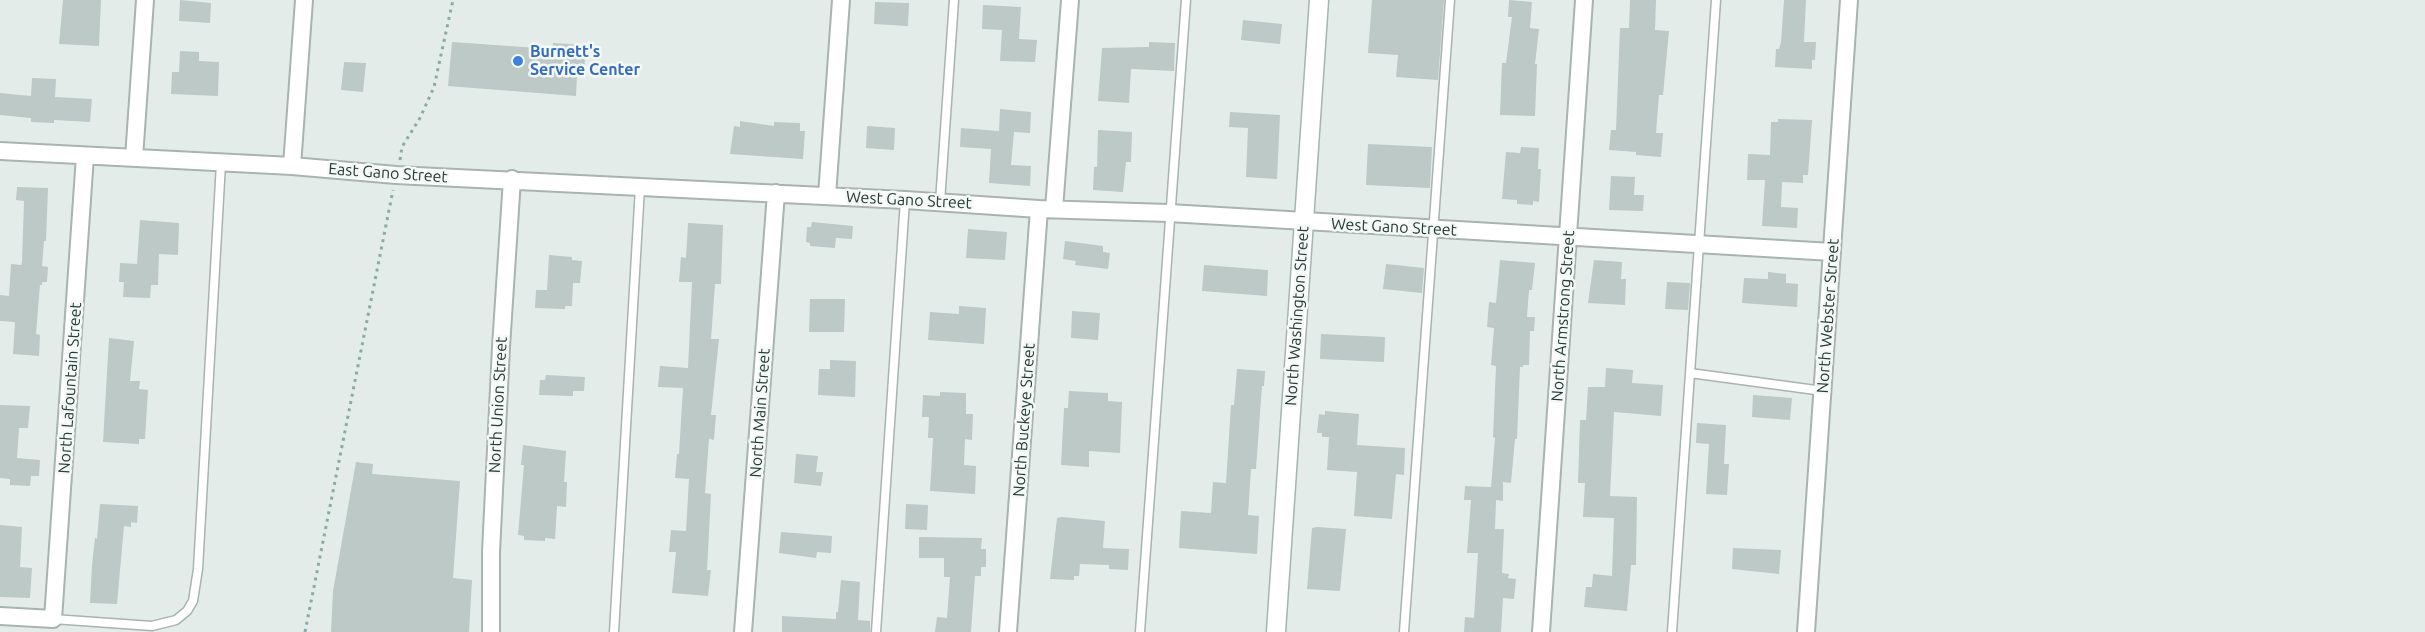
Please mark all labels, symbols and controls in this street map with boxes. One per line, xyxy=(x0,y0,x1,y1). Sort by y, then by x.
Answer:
place label: Burnett's Service Center xyxy=(530,42,640,80)
marker: Burnett's Service Center xyxy=(511,54,525,68)
street label: East Gano Street xyxy=(328,159,448,187)
street label: West Gano Street xyxy=(846,187,972,213)
street label: West Gano Street xyxy=(1331,214,1457,240)
street label: North Washington Street xyxy=(1281,226,1313,406)
street label: North Armstrong Street xyxy=(1547,230,1579,402)
street label: North Webster Street xyxy=(1813,238,1843,394)
street label: North Lafountain Street xyxy=(54,302,86,474)
street label: North Union Street xyxy=(485,336,511,474)
street label: North Buckeye Street xyxy=(1009,342,1039,498)
street label: North Main Street xyxy=(746,348,774,478)

